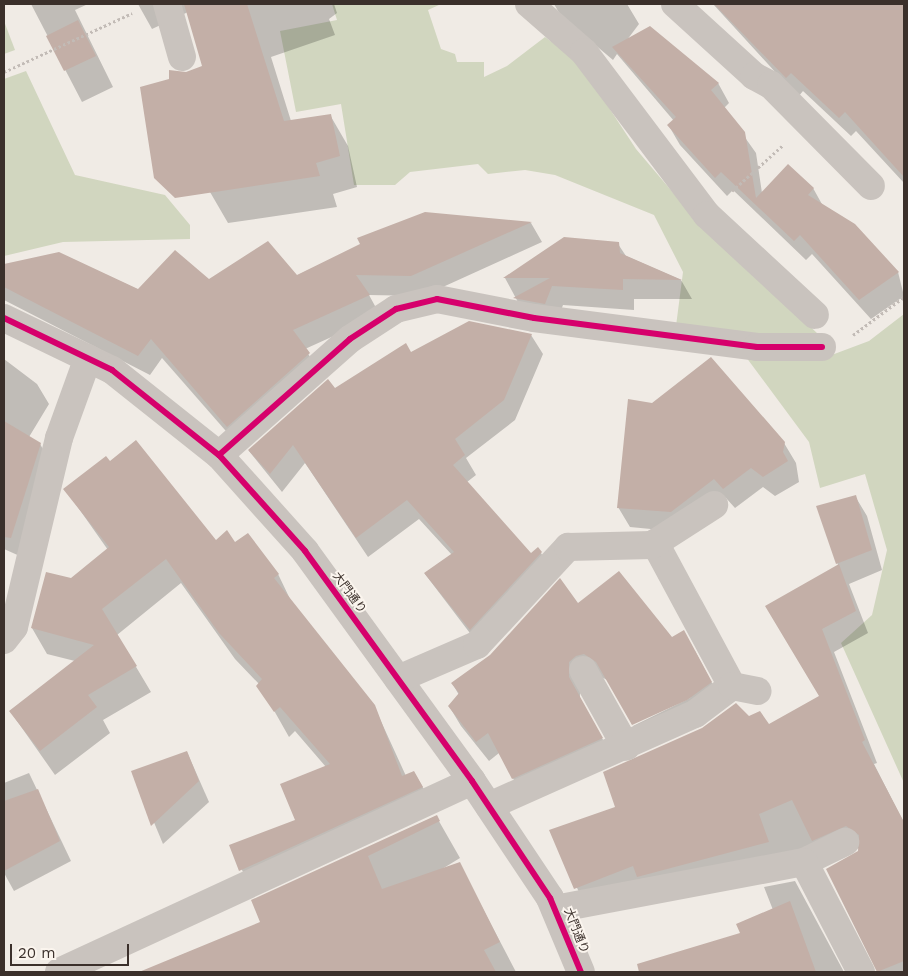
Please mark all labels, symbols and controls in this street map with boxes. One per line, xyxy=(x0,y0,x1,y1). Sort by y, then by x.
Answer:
street label: 大門通り xyxy=(329,569,369,617)
street label: 大門通り xyxy=(560,906,592,956)
scale bar xyxy=(12,934,131,966)
text: 20 m xyxy=(18,944,56,962)

